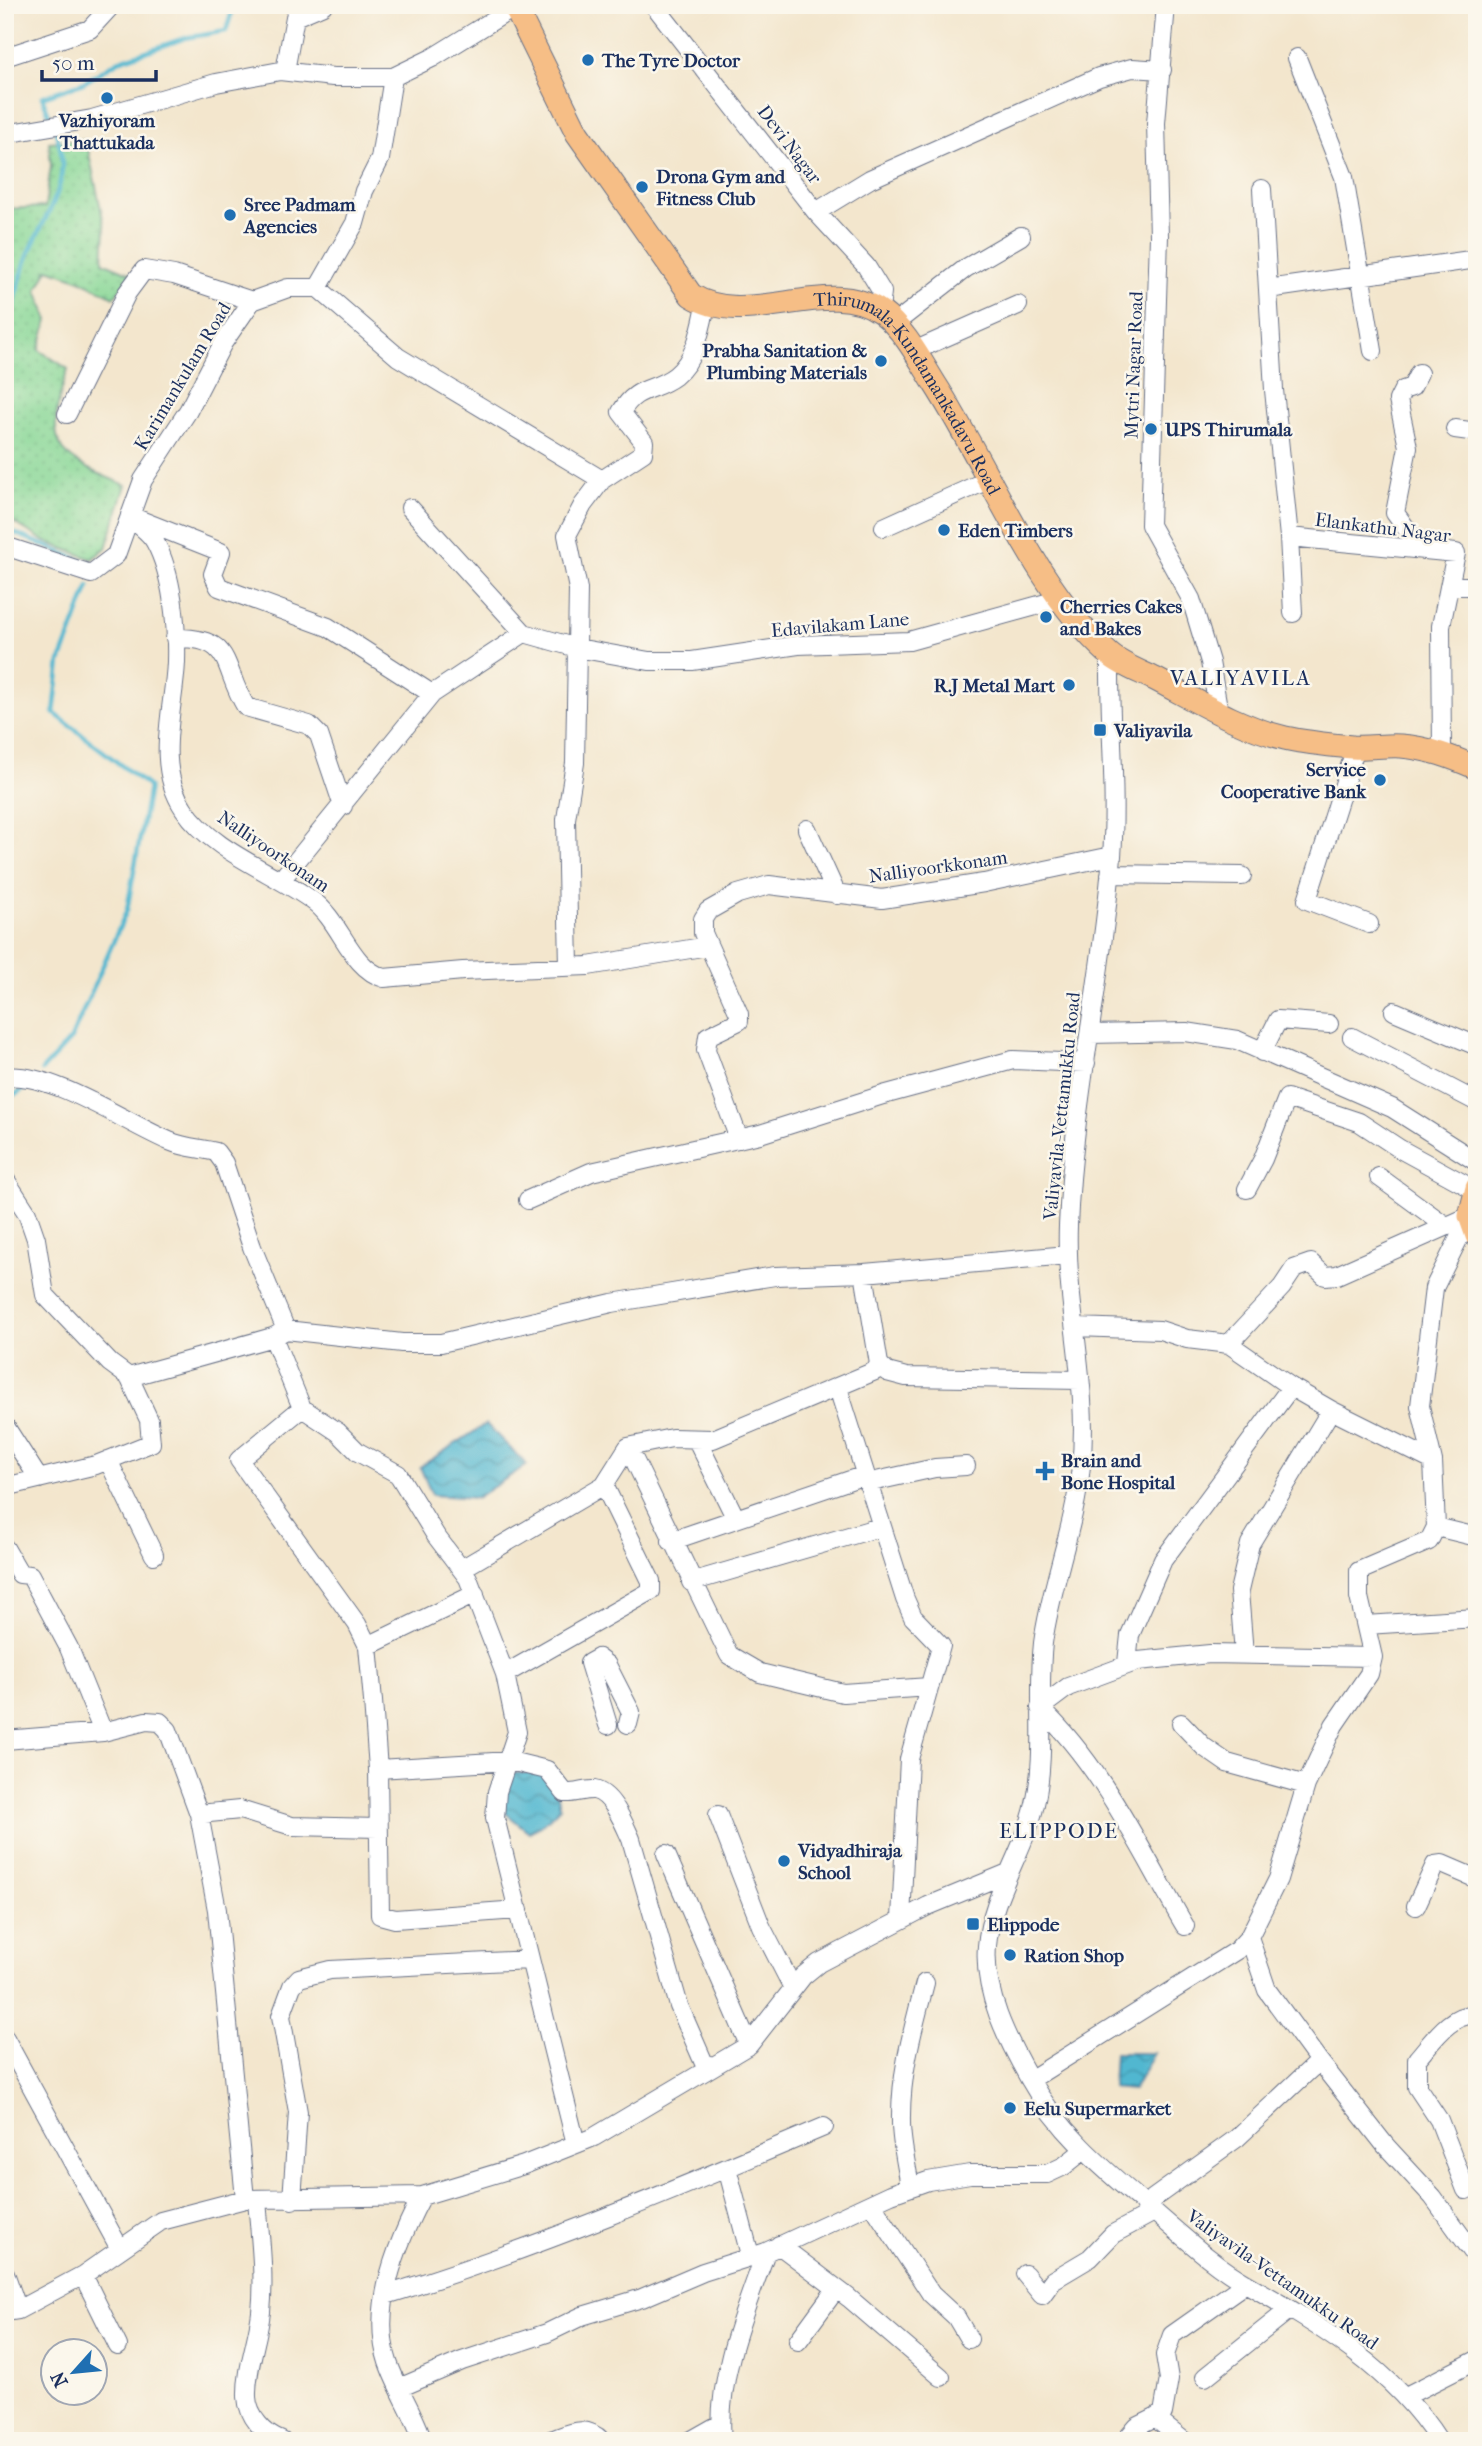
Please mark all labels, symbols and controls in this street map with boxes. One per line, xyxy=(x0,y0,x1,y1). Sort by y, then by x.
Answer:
scale bar xyxy=(42,38,156,82)
place label: The Tyre Doctor xyxy=(601,50,741,72)
text: 50 m xyxy=(52,51,95,75)
marker: The Tyre Doctor xyxy=(580,52,596,68)
marker: Vazhiyoram Thattukada xyxy=(99,90,115,106)
street label: Devi Nagar xyxy=(753,101,826,189)
place label: Vazhiyoram Thattukada xyxy=(58,110,156,154)
place label: Drona Gym and Fitness Club xyxy=(655,166,786,210)
marker: Drona Gym and Fitness Club xyxy=(634,179,650,195)
place label: Sree Padmam Agencies xyxy=(243,194,356,238)
marker: Sree Padmam Agencies xyxy=(222,207,238,223)
street label: Thirumala-Kundamankadavu Road xyxy=(813,288,1005,499)
street label: Mytri Nagar Road xyxy=(1120,290,1148,439)
street label: Karimankulam Road xyxy=(130,298,236,455)
place label: Prabha Sanitation & Plumbing Materials xyxy=(702,340,867,384)
marker: Prabha Sanitation & Plumbing Materials xyxy=(873,353,889,369)
place label: UPS Thirumala xyxy=(1164,419,1293,441)
marker: UPS Thirumala xyxy=(1143,421,1159,437)
street label: Elankathu Nagar xyxy=(1314,509,1453,547)
place label: Eden Timbers xyxy=(958,520,1073,542)
marker: Eden Timbers xyxy=(936,522,952,538)
place label: Cherries Cakes and Bakes xyxy=(1060,596,1182,640)
street label: Edavilakam Lane xyxy=(770,608,910,642)
marker: Cherries Cakes and Bakes xyxy=(1038,609,1054,625)
district label: VALIYAVILA xyxy=(1169,666,1312,690)
place label: R.J Metal Mart xyxy=(934,675,1055,697)
marker: R.J Metal Mart xyxy=(1061,677,1077,693)
place label: Valiyavila xyxy=(1113,720,1193,742)
marker: Valiyavila xyxy=(1092,722,1108,738)
place label: Service Cooperative Bank xyxy=(1221,759,1367,803)
marker: Service Cooperative Bank xyxy=(1372,772,1388,788)
street label: Nalliyoorkonam xyxy=(213,806,334,897)
street label: Nalliyoorkkonam xyxy=(867,846,1009,888)
street label: Valiyavila-Vettamukku Road xyxy=(1039,990,1085,1222)
place label: Brain and Bone Hospital xyxy=(1061,1450,1176,1494)
marker: Brain and Bone Hospital xyxy=(1035,1461,1055,1481)
district label: ELIPPODE xyxy=(999,1819,1119,1843)
place label: Vidyadhiraja School xyxy=(797,1840,903,1884)
marker: Vidyadhiraja School xyxy=(776,1853,792,1869)
place label: Elippode xyxy=(987,1914,1060,1936)
marker: Elippode xyxy=(965,1916,981,1932)
place label: Ration Shop xyxy=(1024,1945,1124,1967)
marker: Ration Shop xyxy=(1002,1947,1018,1963)
place label: Eelu Supermarket xyxy=(1024,2098,1172,2120)
marker: Eelu Supermarket xyxy=(1002,2100,1018,2116)
street label: Valiyavila-Vettamukku Road xyxy=(1181,2205,1383,2355)
north arrow xyxy=(38,2338,108,2408)
text: N xyxy=(46,2367,73,2391)

